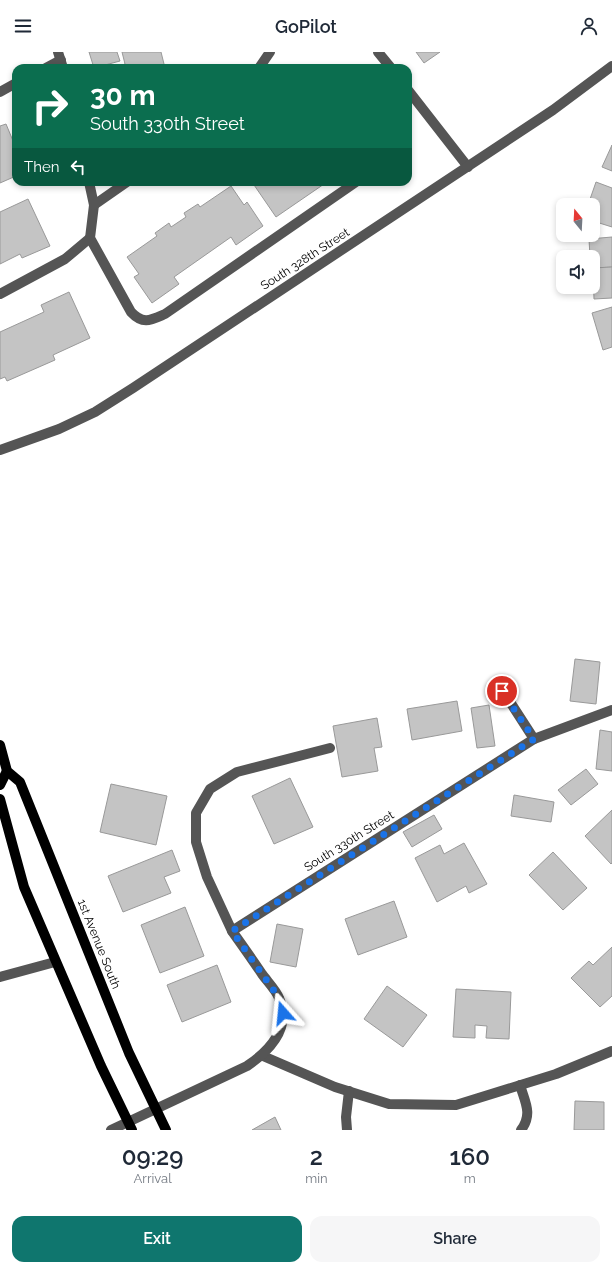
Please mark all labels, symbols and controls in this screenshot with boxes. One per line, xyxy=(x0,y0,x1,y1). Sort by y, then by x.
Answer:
icon: menu xyxy=(12,15,34,37)
icon: person xyxy=(578,15,600,37)
text: GoPilot xyxy=(275,16,337,37)
text: 30 m xyxy=(90,79,156,112)
icon: right xyxy=(24,80,76,132)
text: South 330th Street xyxy=(90,113,245,134)
icon: left xyxy=(67,156,89,178)
text: Then xyxy=(24,158,59,176)
north arrow xyxy=(556,198,600,242)
map controls xyxy=(556,198,600,294)
street label: South 328th Street xyxy=(258,225,352,293)
button: sound xyxy=(556,250,600,294)
pin xyxy=(485,674,519,708)
icon: arrive xyxy=(491,680,513,702)
street label: South 330th Street xyxy=(302,808,396,874)
street label: 1st Avenue South xyxy=(75,897,123,991)
position arrow xyxy=(262,992,304,1034)
text: 09:29 xyxy=(122,1142,183,1171)
text: 2 xyxy=(310,1142,323,1171)
text: 160 xyxy=(450,1142,490,1171)
text: Arrival xyxy=(134,1171,172,1186)
text: min xyxy=(305,1171,328,1186)
text: m xyxy=(464,1171,476,1186)
button: Exit xyxy=(12,1216,302,1262)
button: Share xyxy=(310,1216,600,1262)

